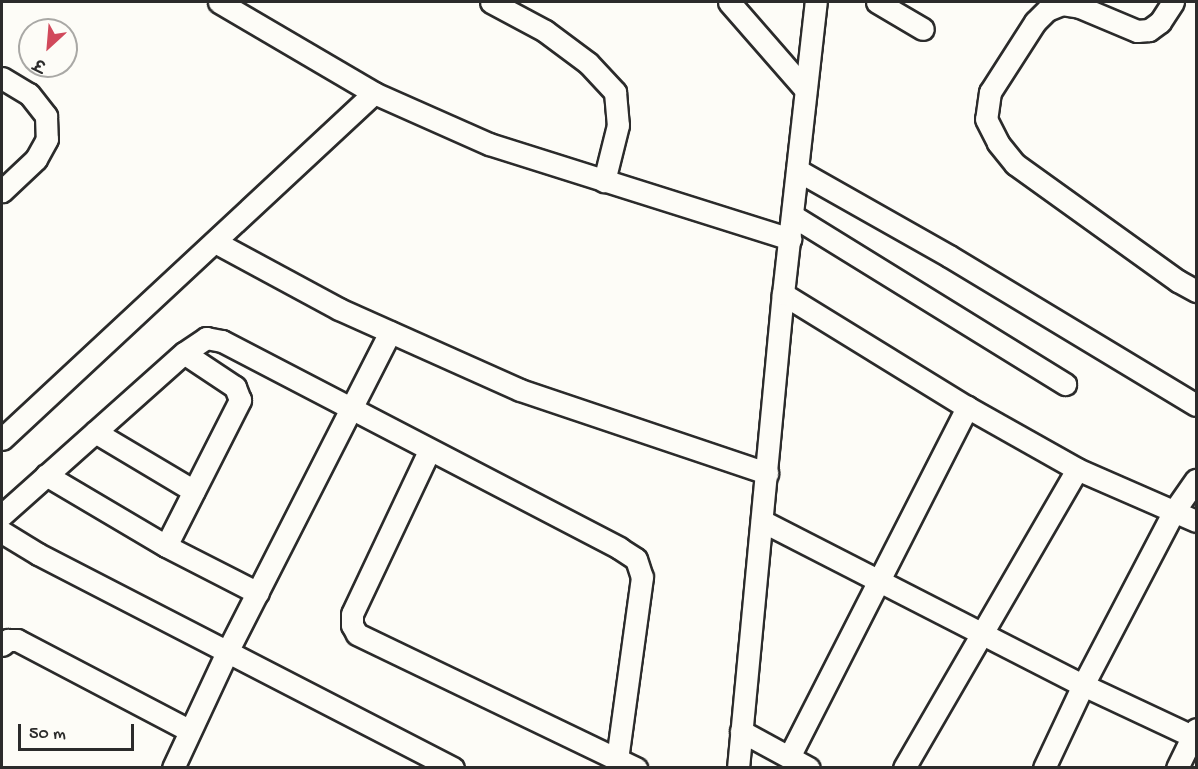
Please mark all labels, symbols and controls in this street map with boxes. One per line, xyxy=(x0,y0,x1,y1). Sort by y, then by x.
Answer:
north arrow xyxy=(18,18,78,78)
text: उ xyxy=(32,52,50,74)
scale bar xyxy=(21,712,136,750)
text: 50 m xyxy=(29,724,66,745)

